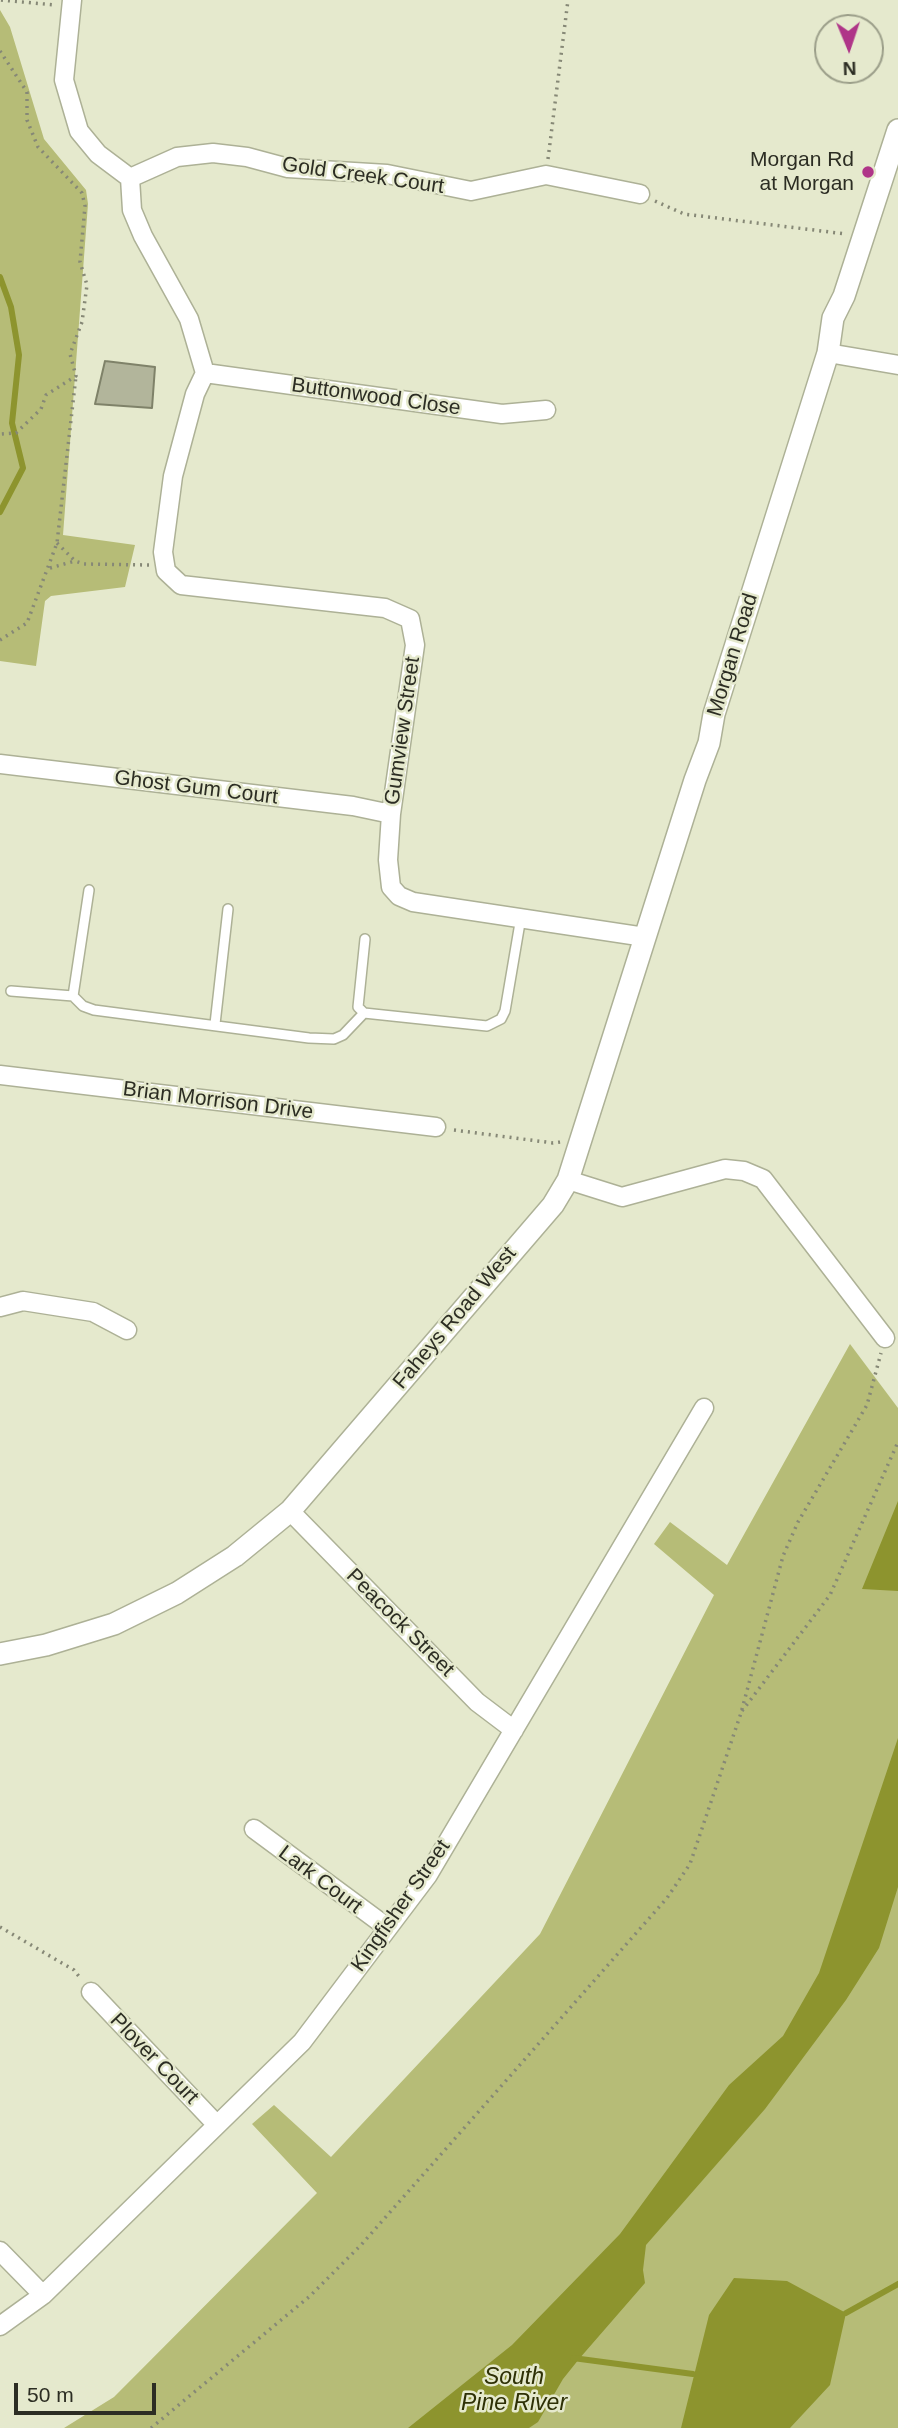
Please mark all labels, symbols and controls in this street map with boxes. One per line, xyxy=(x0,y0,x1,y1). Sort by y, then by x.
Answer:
north arrow xyxy=(814,14,884,84)
text: N xyxy=(842,58,857,79)
place label: Morgan Rd at Morgan xyxy=(750,147,854,197)
street label: Gold Creek Court xyxy=(280,152,446,200)
marker: Morgan Rd at Morgan xyxy=(860,164,876,180)
street label: Buttonwood Close xyxy=(290,373,462,421)
street label: Morgan Road xyxy=(702,590,764,720)
street label: Gumview Street xyxy=(380,655,426,807)
street label: Ghost Gum Court xyxy=(113,765,279,811)
street label: Brian Morrison Drive xyxy=(121,1077,315,1125)
street label: Faheys Road West xyxy=(388,1242,522,1394)
street label: Peacock Street xyxy=(341,1564,459,1682)
street label: Kingfisher Street xyxy=(346,1835,456,1977)
street label: Lark Court xyxy=(273,1840,367,1920)
street label: Plover Court xyxy=(104,2008,204,2110)
water label: South Pine River xyxy=(461,2364,567,2418)
scale bar xyxy=(18,2368,159,2412)
text: 50 m xyxy=(27,2383,74,2406)

